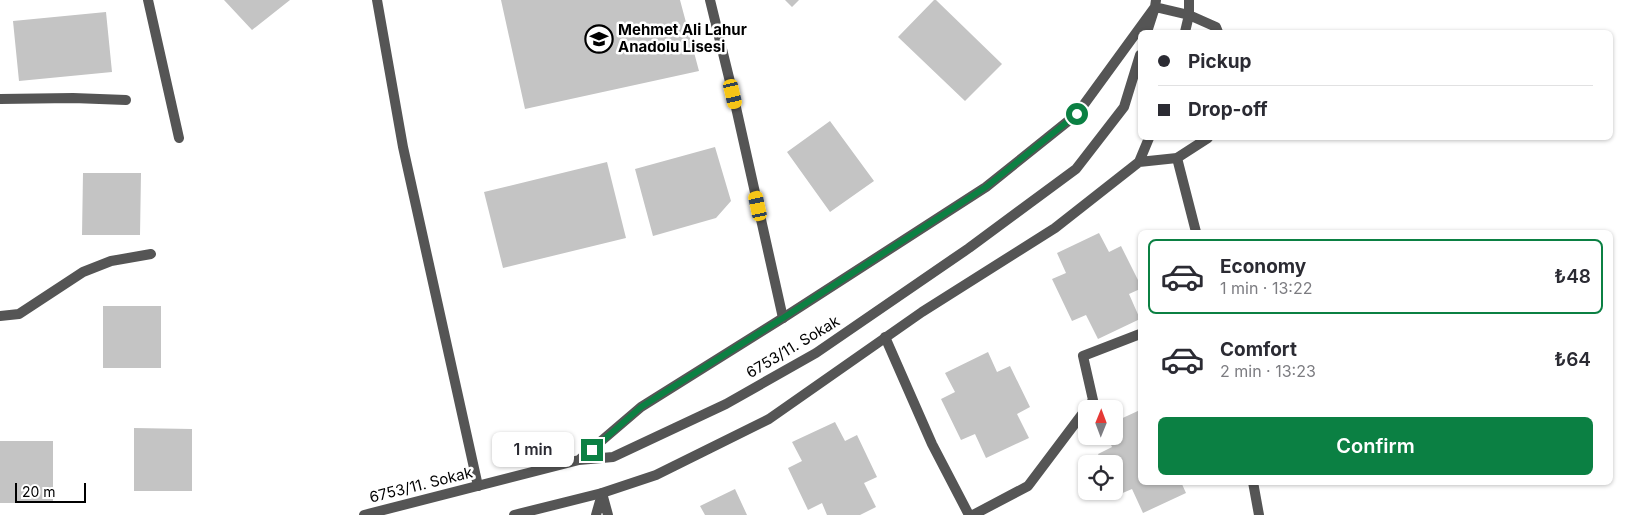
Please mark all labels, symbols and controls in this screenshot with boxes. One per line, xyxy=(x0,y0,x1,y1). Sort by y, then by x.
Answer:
place label: Mehmet Ali Lahur Anadolu Lisesi xyxy=(618,20,747,56)
school or university icon: Mehmet Ali Lahur Anadolu Lisesi xyxy=(584,24,614,54)
text: Pickup xyxy=(1188,50,1251,73)
car xyxy=(722,78,743,110)
text: Drop-off xyxy=(1188,98,1268,121)
route start xyxy=(1066,103,1088,125)
car xyxy=(747,190,768,222)
icon: car xyxy=(1160,254,1205,299)
text: Economy xyxy=(1220,255,1306,278)
text: ₺48 xyxy=(1554,265,1591,288)
text: 1 min · 13:22 xyxy=(1220,278,1312,298)
street label: 6753/11. Sokak xyxy=(743,311,844,382)
icon: car xyxy=(1160,337,1205,382)
text: Comfort xyxy=(1220,338,1297,361)
text: ₺64 xyxy=(1554,348,1591,371)
text: 2 min · 13:23 xyxy=(1220,361,1316,381)
north arrow xyxy=(1078,400,1122,445)
map controls xyxy=(1078,400,1123,500)
button: Confirm xyxy=(1158,417,1593,475)
callout: 1 min xyxy=(492,432,574,468)
text: 1 min xyxy=(513,439,553,459)
route end xyxy=(581,439,603,461)
button: locate xyxy=(1078,455,1123,500)
street label: 6753/11. Sokak xyxy=(367,462,475,507)
scale bar xyxy=(15,480,86,503)
text: 20 m xyxy=(22,483,56,500)

